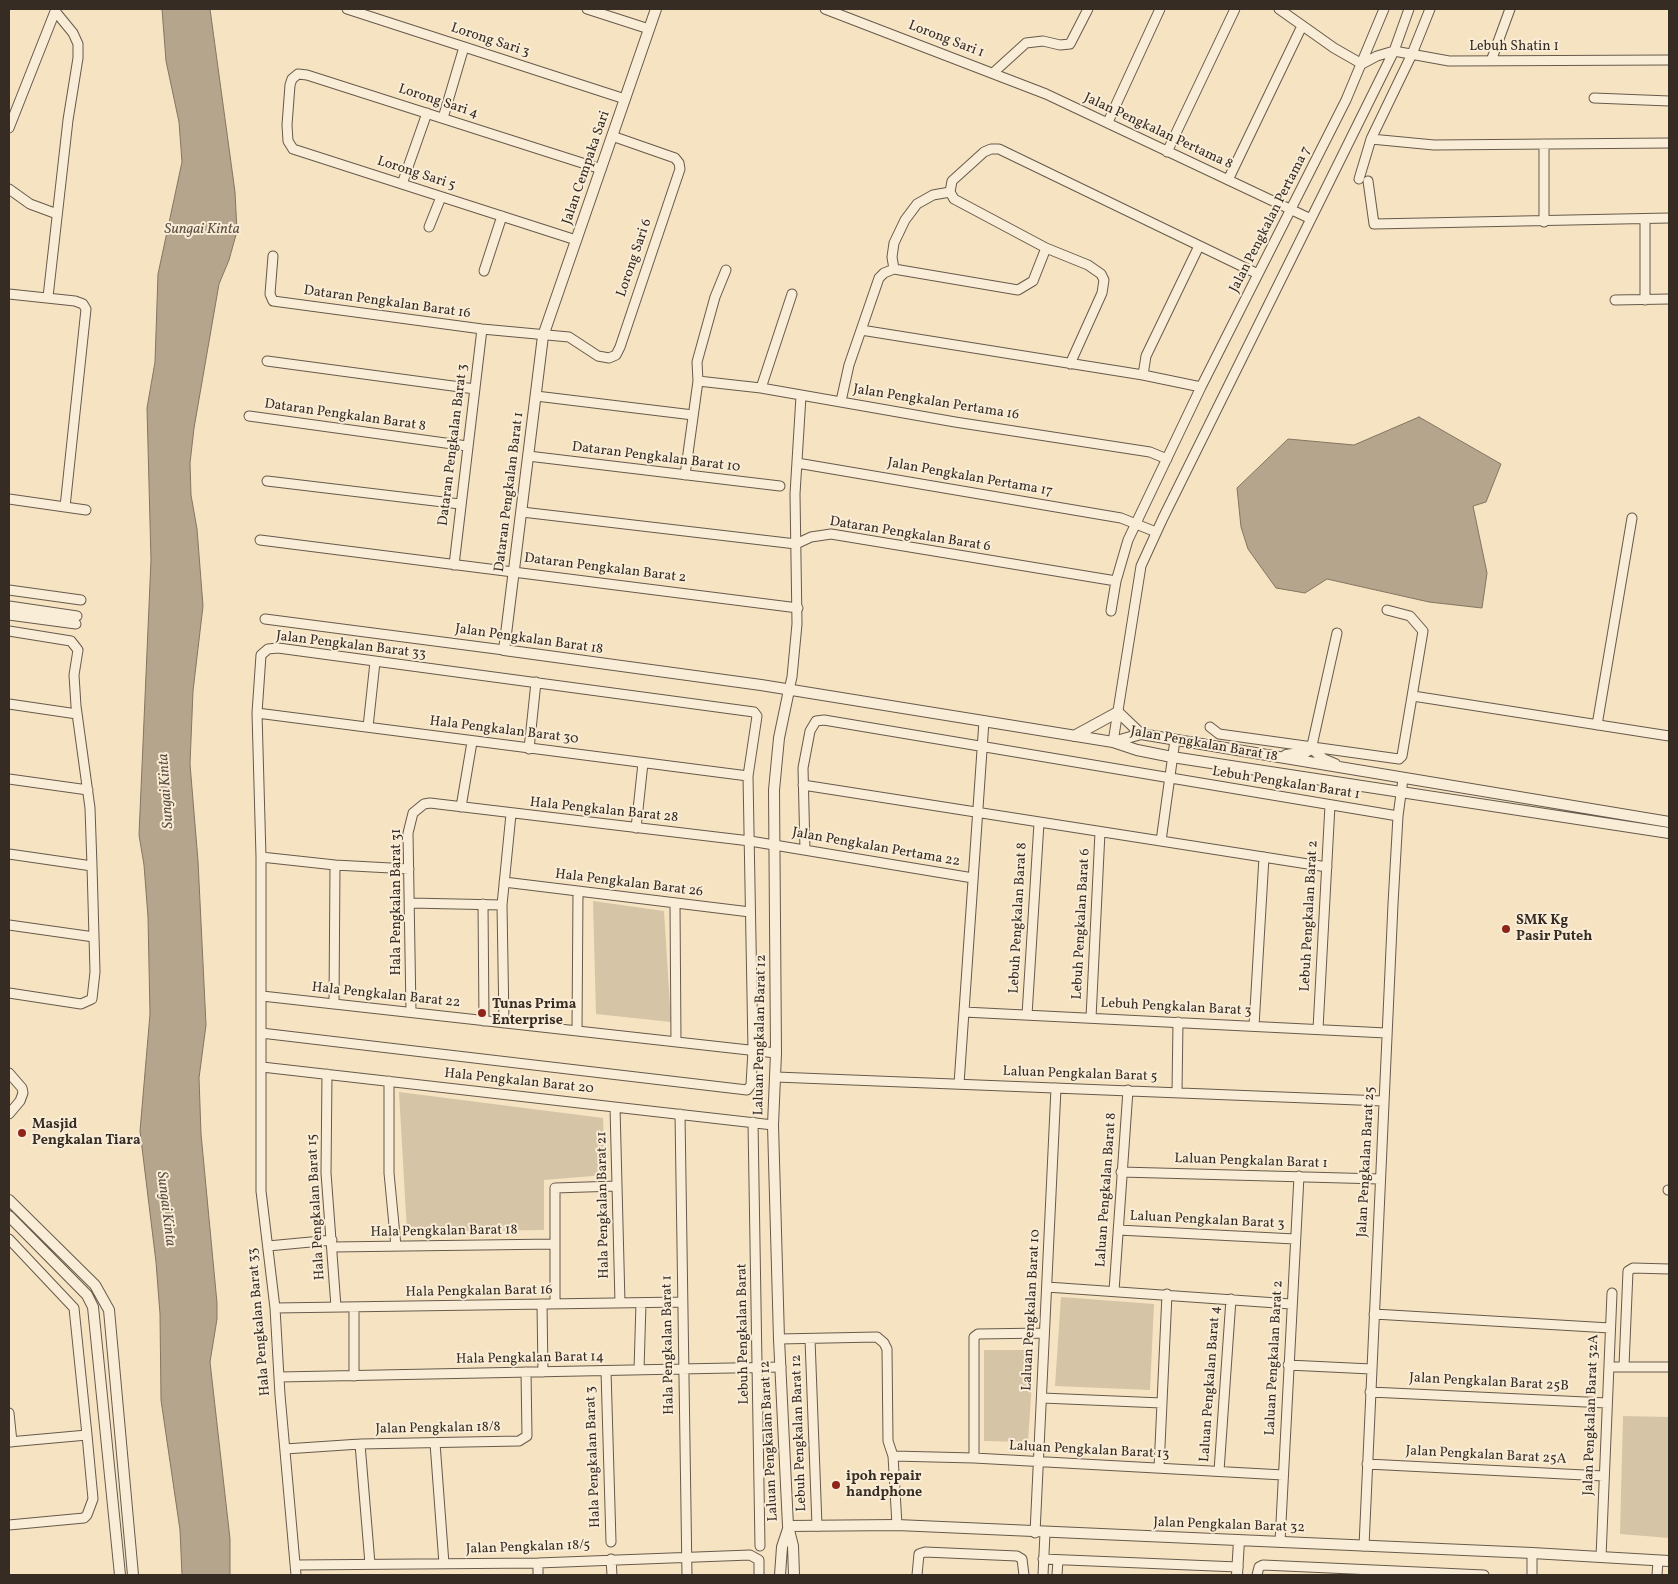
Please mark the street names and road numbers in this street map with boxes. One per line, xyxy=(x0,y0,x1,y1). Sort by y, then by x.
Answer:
street label: Lorong Sari 1 xyxy=(906,18,986,62)
street label: Lorong Sari 3 xyxy=(449,20,531,62)
street label: Lebuh Shatin 1 xyxy=(1469,39,1559,55)
street label: Lorong Sari 4 xyxy=(396,81,480,123)
street label: Jalan Pengkalan Pertama 8 xyxy=(1081,90,1235,174)
street label: Jalan Cempaka Sari xyxy=(560,109,614,227)
street label: Jalan Pengkalan Pertama 7 xyxy=(1227,144,1315,296)
street label: Lorong Sari 5 xyxy=(375,153,457,195)
street label: Lorong Sari 6 xyxy=(614,217,656,299)
street label: Dataran Pengkalan Barat 16 xyxy=(302,283,472,323)
street label: Dataran Pengkalan Barat 3 xyxy=(436,363,472,527)
street label: Jalan Pengkalan Pertama 16 xyxy=(852,382,1020,424)
street label: Dataran Pengkalan Barat 8 xyxy=(263,396,427,436)
street label: Dataran Pengkalan Barat 1 xyxy=(492,411,528,573)
street label: Dataran Pengkalan Barat 10 xyxy=(571,439,741,477)
street label: Jalan Pengkalan Pertama 17 xyxy=(886,455,1054,501)
street label: Dataran Pengkalan Barat 6 xyxy=(828,514,992,556)
street label: Dataran Pengkalan Barat 2 xyxy=(523,551,687,587)
street label: Jalan Pengkalan Barat 18 xyxy=(454,621,604,659)
street label: Jalan Pengkalan Barat 33 xyxy=(275,628,427,664)
street label: Hala Pengkalan Barat 30 xyxy=(429,714,579,748)
street label: Jalan Pengkalan Barat 18 xyxy=(1129,724,1279,766)
street label: Lebuh Pengkalan Barat 1 xyxy=(1211,764,1361,804)
street label: Hala Pengkalan Barat 28 xyxy=(529,795,679,827)
street label: Jalan Pengkalan Pertama 22 xyxy=(791,825,961,871)
street label: Hala Pengkalan Barat 31 xyxy=(389,828,405,976)
street label: Lebuh Pengkalan Barat 2 xyxy=(1298,840,1322,992)
street label: Lebuh Pengkalan Barat 8 xyxy=(1007,842,1031,994)
street label: Lebuh Pengkalan Barat 6 xyxy=(1070,848,1094,1000)
street label: Hala Pengkalan Barat 26 xyxy=(554,867,704,901)
street label: Laluan Pengkalan Barat 12 xyxy=(751,954,771,1116)
street label: Hala Pengkalan Barat 22 xyxy=(311,980,461,1012)
street label: Lebuh Pengkalan Barat 3 xyxy=(1100,996,1252,1020)
street label: Laluan Pengkalan Barat 5 xyxy=(1002,1064,1158,1086)
street label: Hala Pengkalan Barat 20 xyxy=(443,1066,595,1098)
street label: Jalan Pengkalan Barat 25 xyxy=(1355,1086,1379,1238)
street label: Laluan Pengkalan Barat 8 xyxy=(1093,1112,1121,1268)
street label: Hala Pengkalan Barat 21 xyxy=(594,1131,614,1279)
street label: Hala Pengkalan Barat 15 xyxy=(305,1133,329,1281)
street label: Laluan Pengkalan Barat 1 xyxy=(1174,1151,1328,1173)
street label: Laluan Pengkalan Barat 3 xyxy=(1129,1209,1285,1233)
street label: Hala Pengkalan Barat 18 xyxy=(370,1222,518,1242)
street label: Laluan Pengkalan Barat 10 xyxy=(1019,1229,1045,1391)
street label: Hala Pengkalan Barat 33 xyxy=(245,1247,275,1397)
street label: Lebuh Pengkalan Barat xyxy=(734,1263,754,1405)
street label: Hala Pengkalan Barat 1 xyxy=(659,1275,679,1415)
street label: Laluan Pengkalan Barat 2 xyxy=(1263,1280,1287,1436)
street label: Hala Pengkalan Barat 16 xyxy=(405,1282,553,1302)
street label: Laluan Pengkalan Barat 4 xyxy=(1197,1305,1225,1463)
street label: Jalan Pengkalan Barat 32A xyxy=(1581,1334,1603,1496)
street label: Hala Pengkalan Barat 14 xyxy=(456,1349,604,1369)
street label: Lebuh Pengkalan Barat 12 xyxy=(789,1354,811,1512)
street label: Laluan Pengkalan Barat 12 xyxy=(757,1360,783,1522)
street label: Jalan Pengkalan Barat 25B xyxy=(1409,1370,1569,1396)
street label: Hala Pengkalan Barat 3 xyxy=(583,1386,605,1528)
street label: Jalan Pengkalan 18/8 xyxy=(375,1420,501,1438)
street label: Laluan Pengkalan Barat 13 xyxy=(1008,1438,1170,1464)
street label: Jalan Pengkalan Barat 25A xyxy=(1405,1443,1567,1469)
street label: Jalan Pengkalan Barat 32 xyxy=(1153,1515,1305,1537)
street label: Jalan Pengkalan 18/5 xyxy=(466,1537,590,1559)

